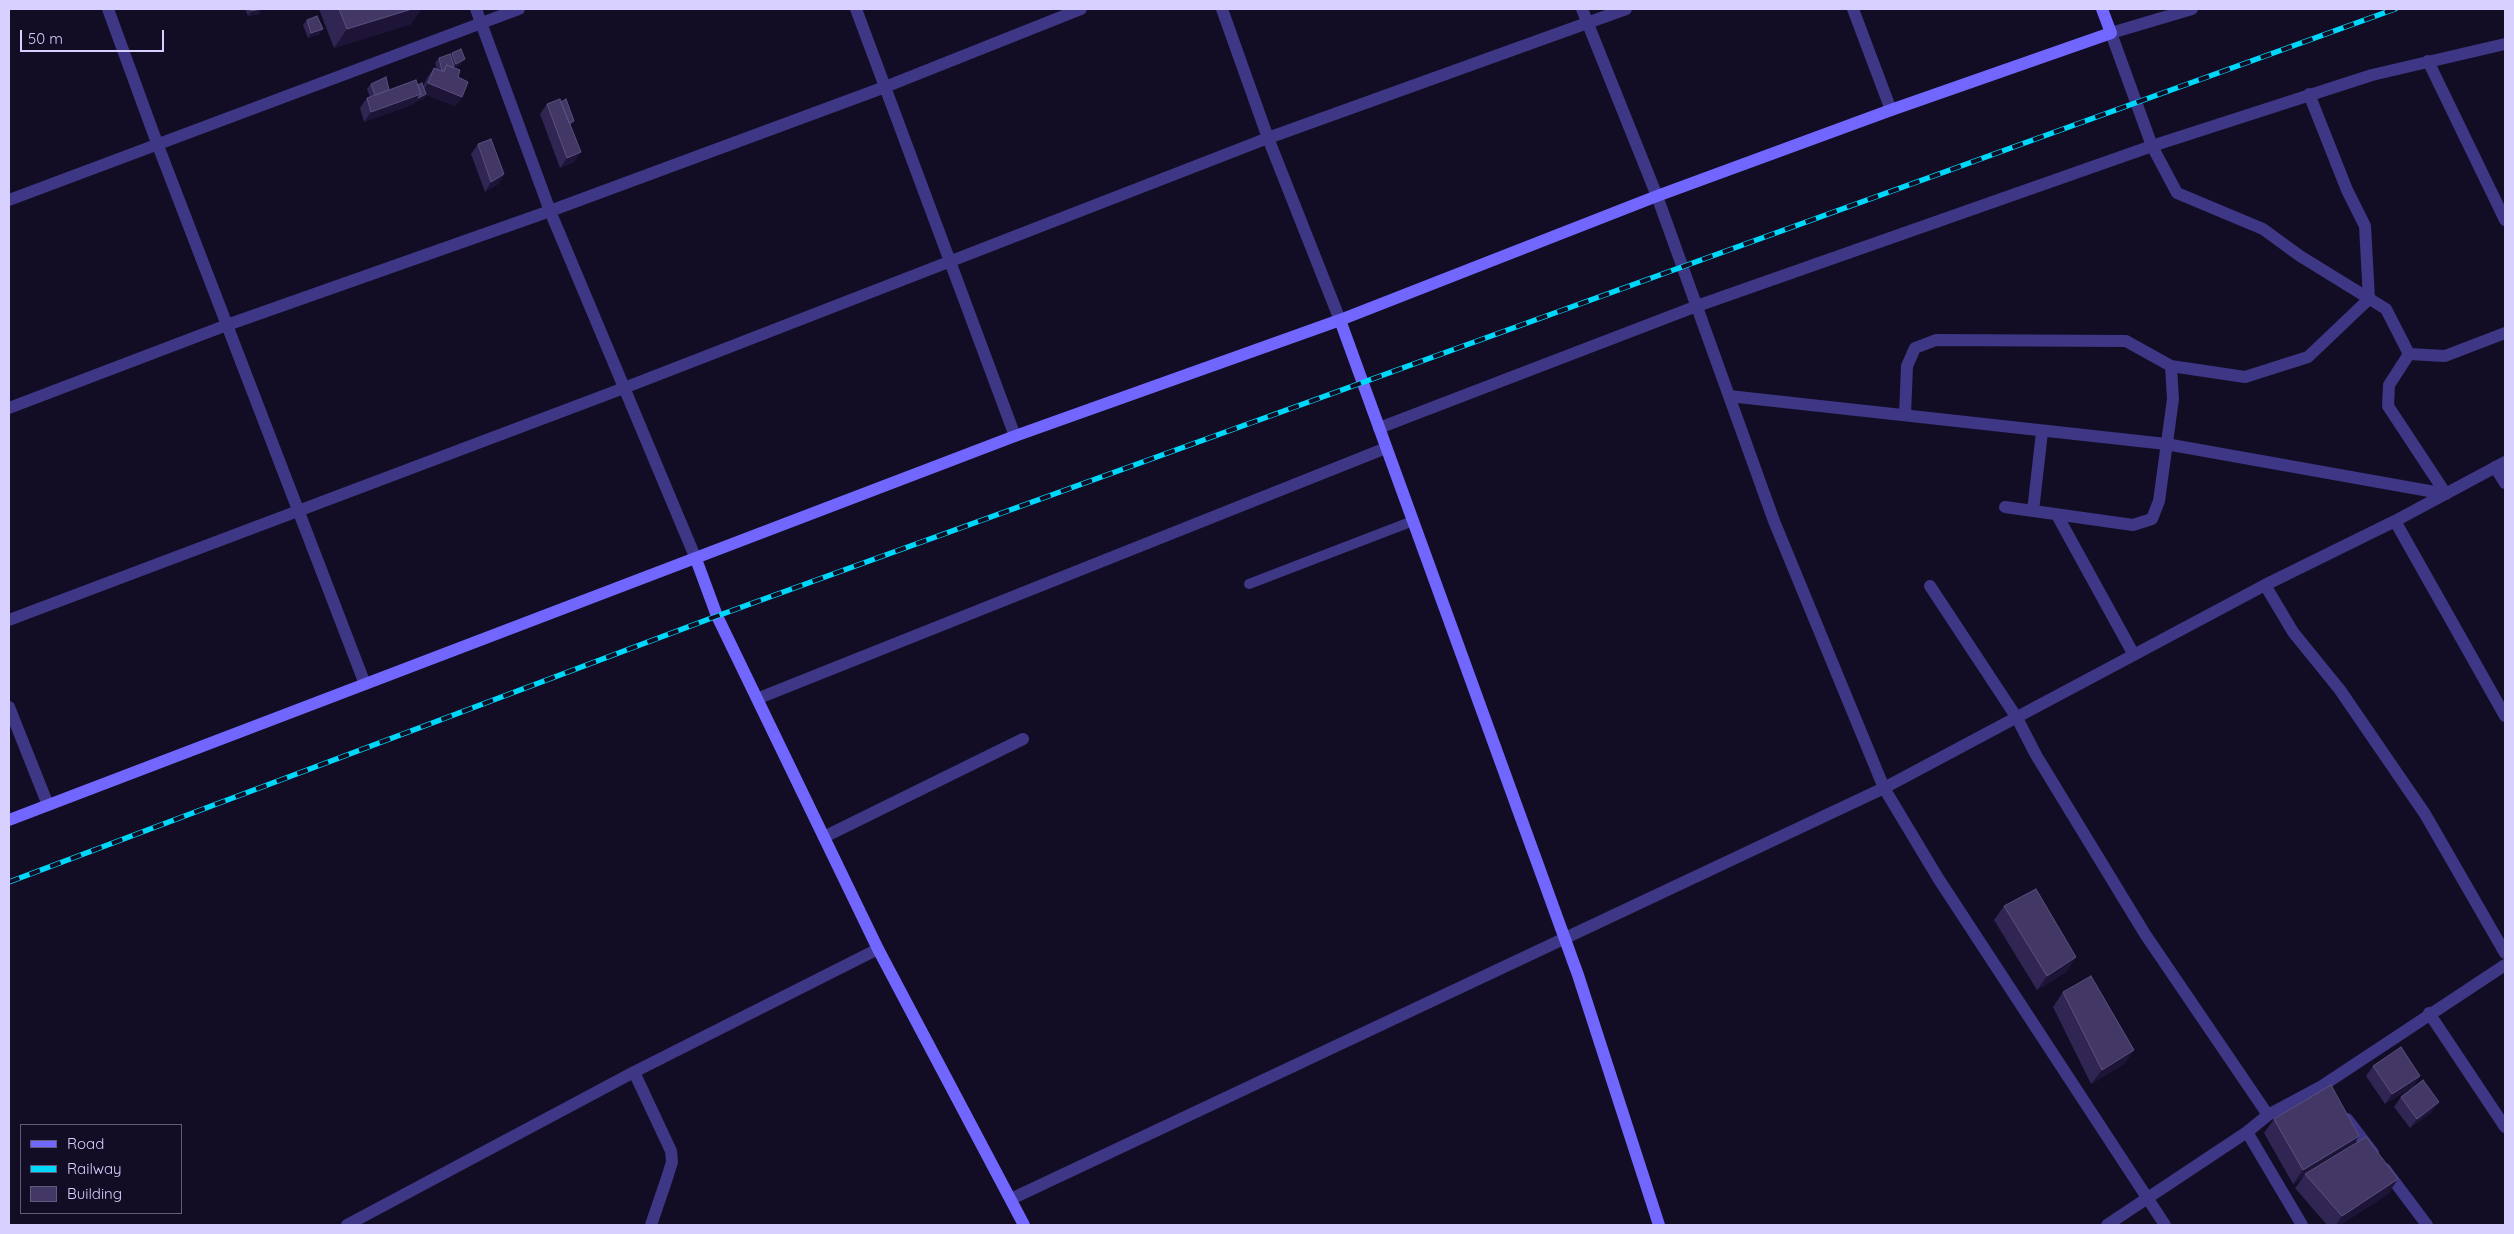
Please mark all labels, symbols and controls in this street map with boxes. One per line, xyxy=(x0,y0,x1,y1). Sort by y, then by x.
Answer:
scale bar xyxy=(22,20,166,52)
text: 50 m xyxy=(28,29,63,48)
legend xyxy=(20,1124,182,1214)
text: Road xyxy=(67,1134,104,1153)
text: Railway xyxy=(67,1159,122,1178)
text: Building xyxy=(67,1184,122,1203)

